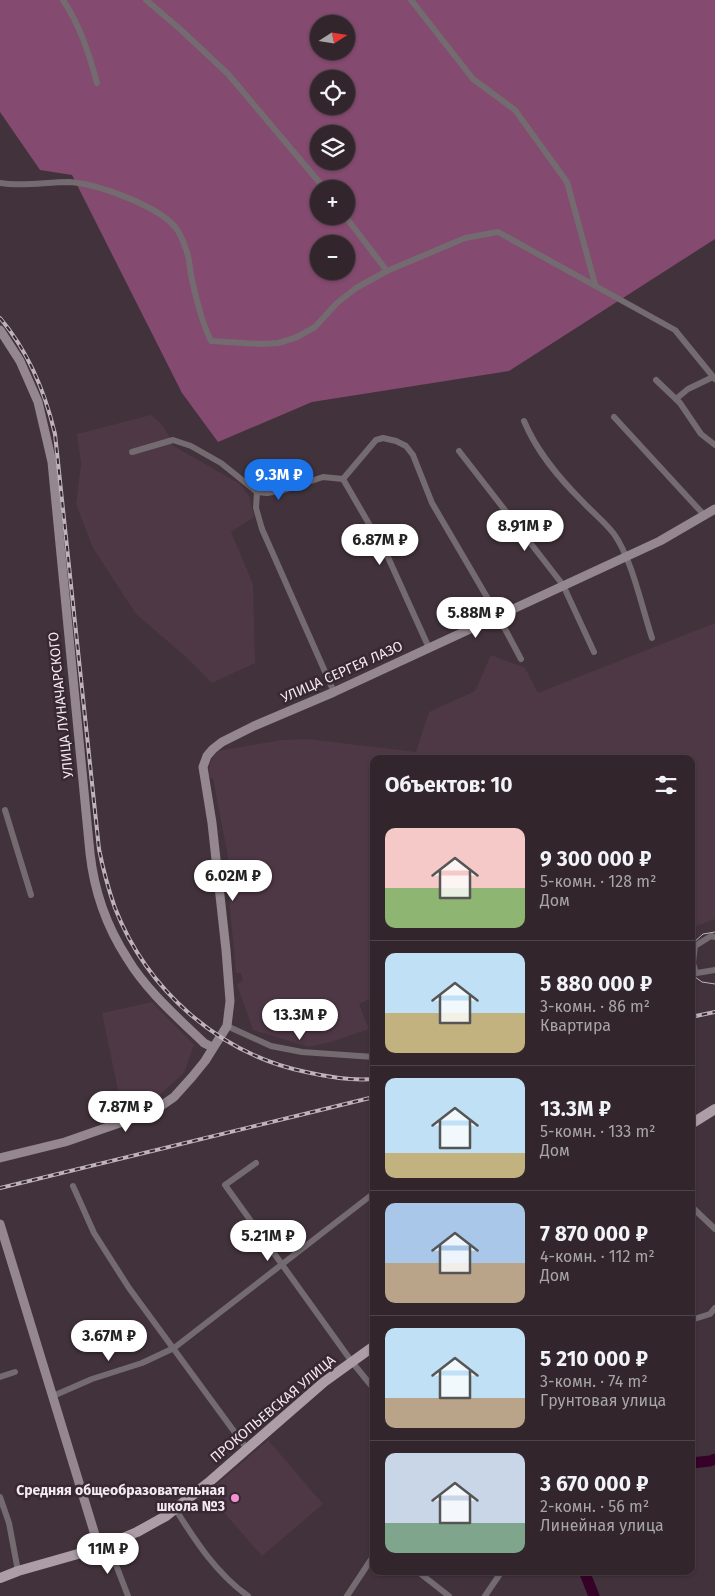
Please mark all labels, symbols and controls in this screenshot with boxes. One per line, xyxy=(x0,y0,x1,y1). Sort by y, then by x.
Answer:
north arrow xyxy=(310,15,355,60)
map controls xyxy=(310,15,355,280)
button: locate xyxy=(310,70,355,115)
button: layers xyxy=(310,125,355,170)
button: + xyxy=(310,180,355,225)
button: − xyxy=(310,235,355,280)
pin: 9.3M ₽ xyxy=(238,458,320,501)
text: 9.3M ₽ xyxy=(255,465,303,484)
pin: 8.91M ₽ xyxy=(479,510,571,552)
text: 8.91M ₽ xyxy=(498,516,552,535)
pin: 6.87M ₽ xyxy=(334,524,426,566)
text: 6.87M ₽ xyxy=(352,530,408,549)
pin: 5.88M ₽ xyxy=(430,596,522,639)
text: 5.88M ₽ xyxy=(448,603,504,622)
street label: УЛИЦА ЛУНАЧАРСКОГО xyxy=(45,631,77,779)
street label: УЛИЦА СЕРГЕЯ ЛАЗО xyxy=(278,637,406,707)
icon: filters xyxy=(652,771,680,799)
text: Объектов: 10 xyxy=(385,772,512,798)
text: 9 300 000 ₽ xyxy=(540,846,652,872)
icon: home xyxy=(425,848,485,908)
pin: 6.02M ₽ xyxy=(187,860,279,902)
text: 6.02M ₽ xyxy=(205,866,261,885)
text: 5-комн. · 128 m² xyxy=(540,872,656,891)
text: Дом xyxy=(540,891,570,910)
text: 5 880 000 ₽ xyxy=(540,971,652,997)
icon: home xyxy=(425,973,485,1033)
text: 3-комн. · 86 m² xyxy=(540,997,650,1016)
pin: 13.3M ₽ xyxy=(254,998,346,1041)
text: 13.3M ₽ xyxy=(273,1005,327,1024)
text: Квартира xyxy=(540,1016,611,1035)
pin: 7.87M ₽ xyxy=(80,1090,172,1133)
text: 13.3M ₽ xyxy=(540,1096,611,1122)
text: 7.87M ₽ xyxy=(99,1097,153,1116)
icon: home xyxy=(425,1098,485,1158)
text: 5-комн. · 133 m² xyxy=(540,1122,656,1141)
text: Дом xyxy=(540,1141,570,1160)
pin: 5.21M ₽ xyxy=(222,1220,314,1262)
text: 7 870 000 ₽ xyxy=(540,1221,648,1247)
icon: home xyxy=(425,1223,485,1283)
text: 5.21M ₽ xyxy=(241,1226,295,1245)
text: 4-комн. · 112 m² xyxy=(540,1247,655,1266)
text: Дом xyxy=(540,1266,570,1285)
pin: 3.67M ₽ xyxy=(63,1320,155,1362)
text: 3.67M ₽ xyxy=(82,1326,136,1345)
text: 5 210 000 ₽ xyxy=(540,1346,648,1372)
icon: home xyxy=(425,1348,485,1408)
street label: ПРОКОПЬЕВСКАЯ УЛИЦА xyxy=(207,1352,339,1466)
text: 3-комн. · 74 m² xyxy=(540,1372,648,1391)
text: Грунтовая улица xyxy=(540,1391,666,1410)
text: 3 670 000 ₽ xyxy=(540,1471,648,1497)
icon: home xyxy=(425,1473,485,1533)
place label: Средняя общеобразовательная школа №3 xyxy=(16,1482,225,1515)
marker: Средняя общеобразовательная школа №3 xyxy=(229,1492,241,1504)
text: 2-комн. · 56 m² xyxy=(540,1497,649,1516)
text: Линейная улица xyxy=(540,1516,664,1535)
pin: 11M ₽ xyxy=(73,1532,143,1575)
text: 11M ₽ xyxy=(88,1539,128,1558)

